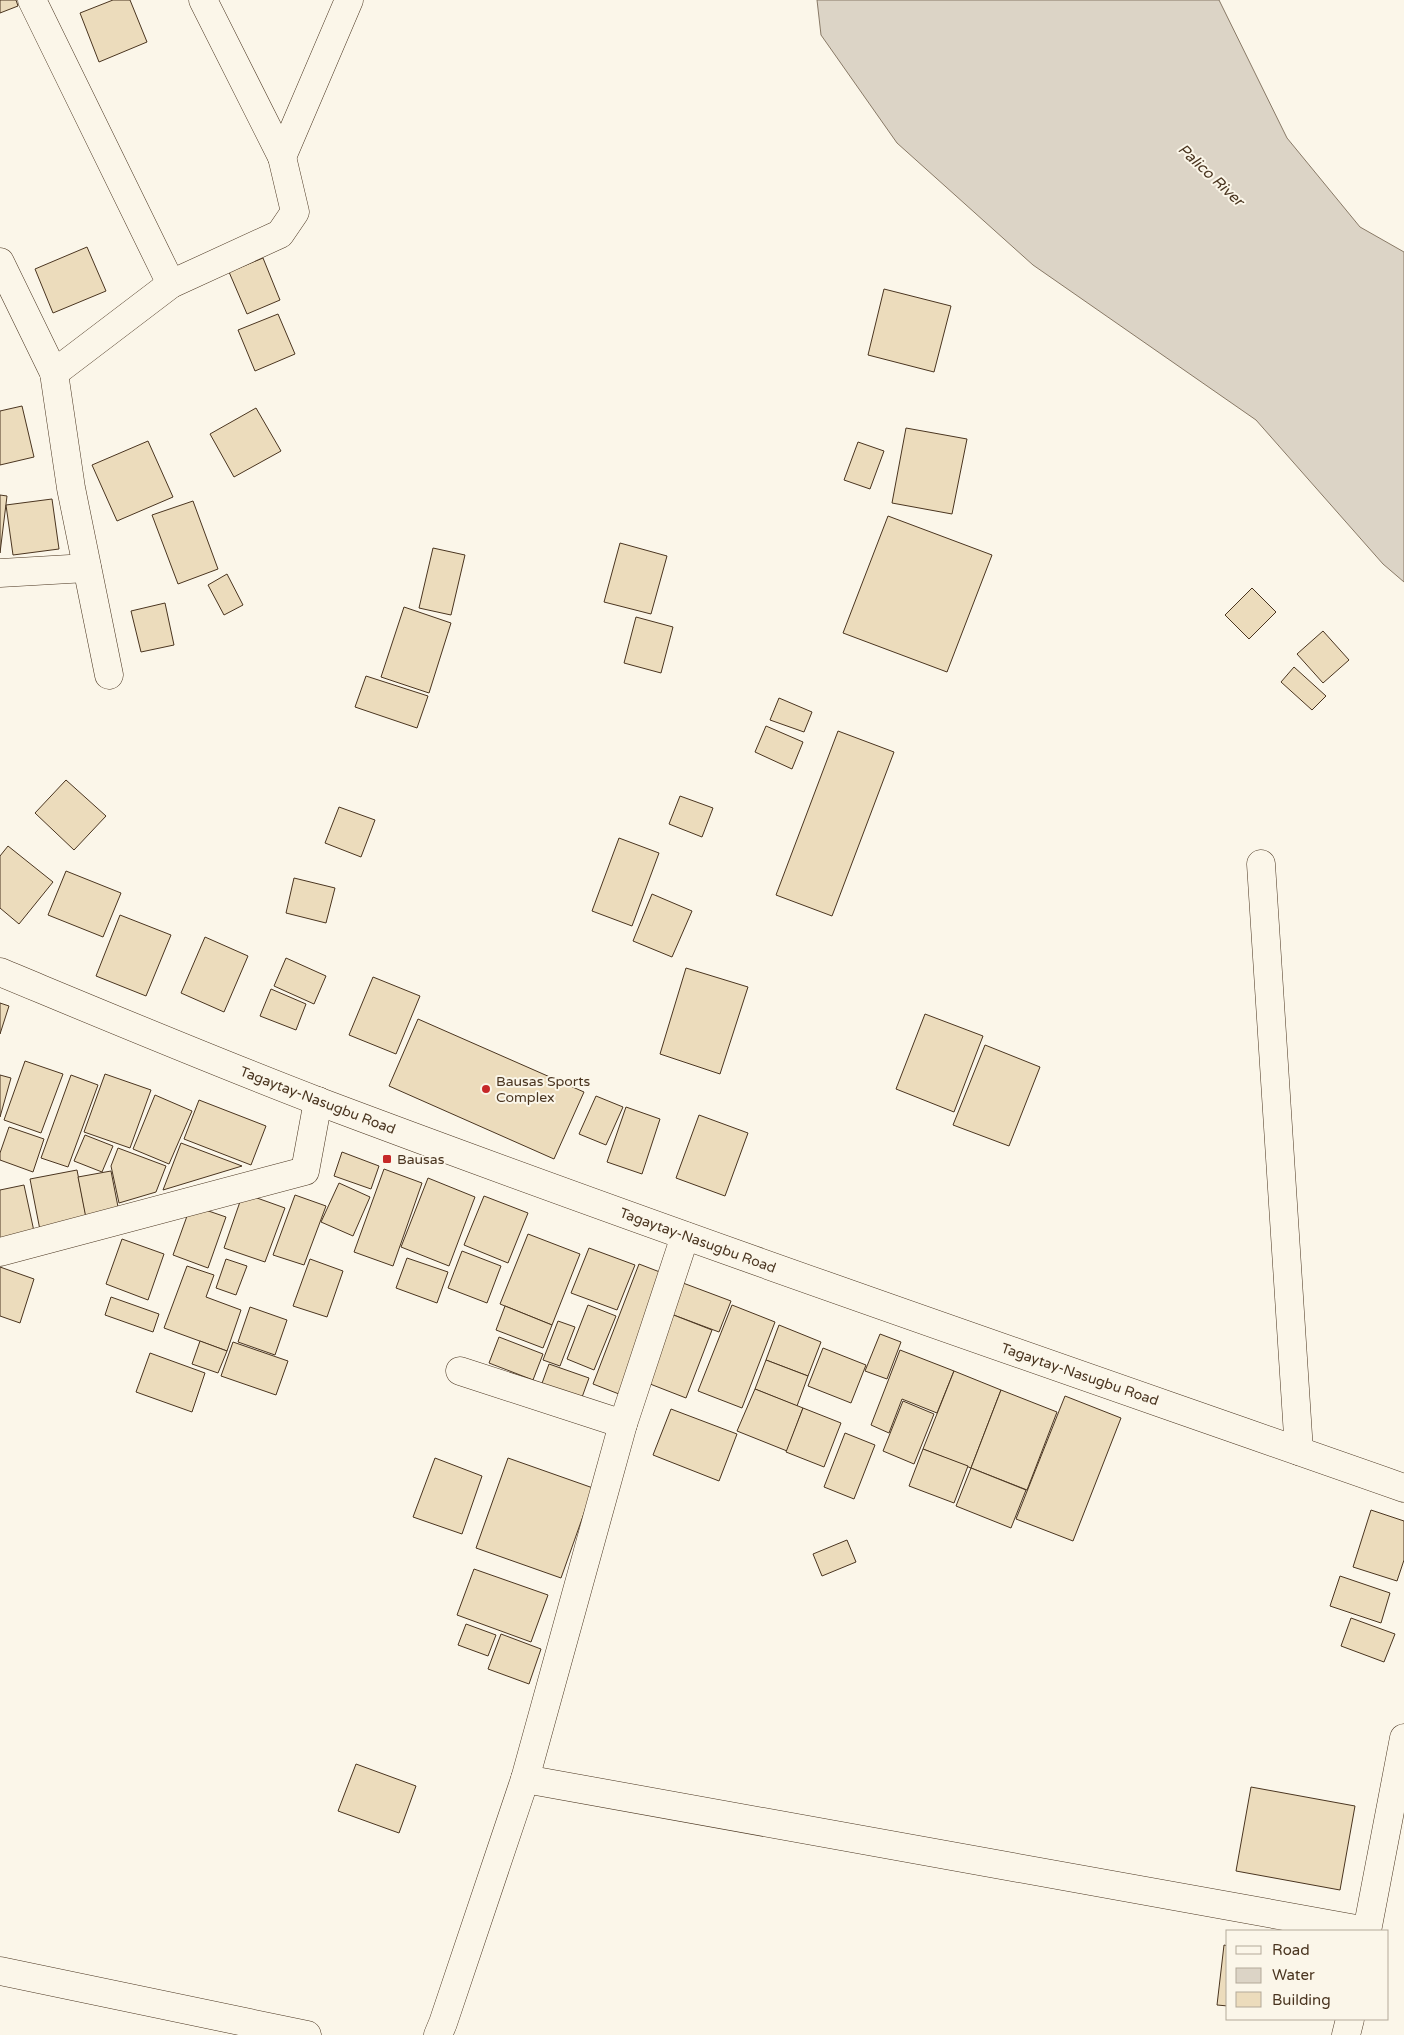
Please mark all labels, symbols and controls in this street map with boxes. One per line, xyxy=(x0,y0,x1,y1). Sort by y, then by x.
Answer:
water label: Palico River xyxy=(1174,140,1249,211)
street label: Tagaytay-Nasugbu Road xyxy=(238,1063,398,1138)
place label: Bausas Sports Complex xyxy=(496,1073,591,1106)
marker: Bausas Sports Complex xyxy=(480,1083,492,1095)
place label: Bausas xyxy=(397,1151,445,1168)
marker: Bausas xyxy=(381,1153,393,1165)
street label: Tagaytay-Nasugbu Road xyxy=(617,1204,778,1277)
street label: Tagaytay-Nasugbu Road xyxy=(999,1340,1161,1409)
legend xyxy=(1226,1930,1389,2020)
text: Road xyxy=(1272,1941,1310,1959)
text: Water xyxy=(1272,1966,1315,1984)
text: Building xyxy=(1272,1991,1331,2009)

